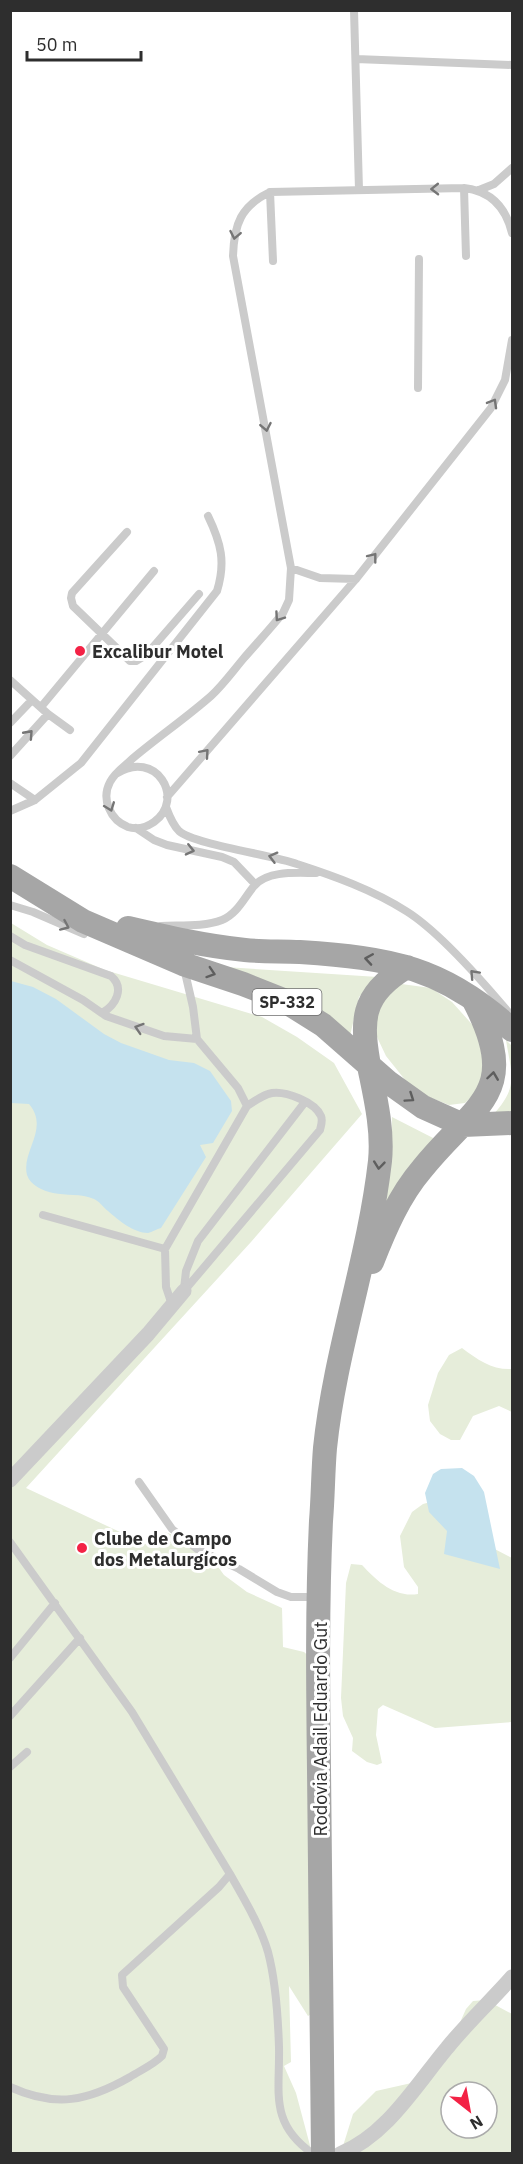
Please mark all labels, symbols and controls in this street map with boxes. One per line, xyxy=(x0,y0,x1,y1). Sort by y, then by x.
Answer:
scale bar xyxy=(27,24,141,62)
text: 50 m xyxy=(36,33,78,56)
one-way arrow xyxy=(431,182,440,195)
one-way arrow xyxy=(229,230,242,240)
one-way arrow xyxy=(485,399,497,409)
one-way arrow xyxy=(259,422,272,432)
one-way arrow xyxy=(366,553,377,564)
one-way arrow xyxy=(275,610,286,621)
place label: Excalibur Motel xyxy=(92,640,224,663)
marker: Excalibur Motel xyxy=(73,644,87,658)
one-way arrow xyxy=(22,730,33,741)
one-way arrow xyxy=(198,749,209,760)
one-way arrow xyxy=(103,801,116,812)
one-way arrow xyxy=(185,843,195,856)
one-way arrow xyxy=(268,851,278,864)
one-way arrow xyxy=(59,919,70,931)
one-way arrow xyxy=(364,953,374,966)
one-way arrow xyxy=(205,966,216,979)
one-way arrow xyxy=(470,970,481,980)
road number: SP-332 xyxy=(252,989,322,1015)
one-way arrow xyxy=(134,1023,145,1036)
one-way arrow xyxy=(486,1072,498,1081)
one-way arrow xyxy=(403,1091,414,1102)
one-way arrow xyxy=(373,1161,386,1170)
place label: Clube de Campo dos Metalurgícos xyxy=(94,1527,237,1571)
marker: Clube de Campo dos Metalurgícos xyxy=(75,1541,89,1555)
street label: Rodovia Adail Eduardo Gut xyxy=(309,1621,332,1837)
north arrow xyxy=(439,2080,499,2140)
text: N xyxy=(467,2111,487,2134)

